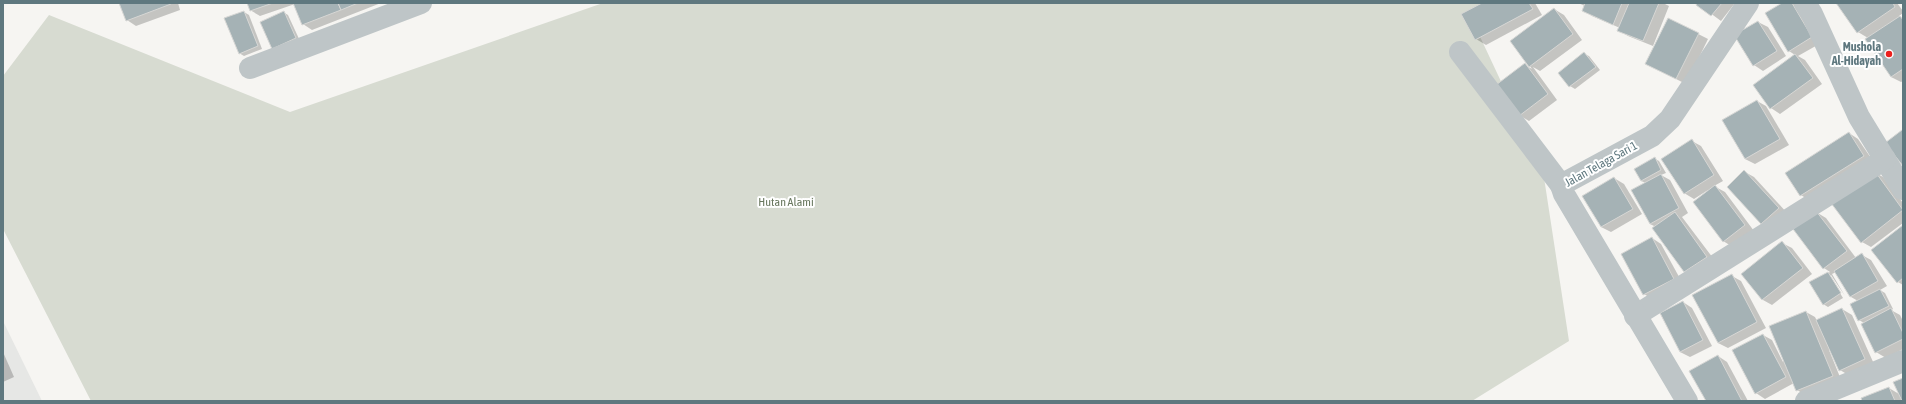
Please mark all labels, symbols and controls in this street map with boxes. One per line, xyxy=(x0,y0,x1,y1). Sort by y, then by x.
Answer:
place label: Mushola Al-Hidayah xyxy=(1831,40,1881,68)
marker: Mushola Al-Hidayah xyxy=(1884,49,1894,59)
street label: Jalan Telaga Sari 1 xyxy=(1562,138,1640,190)
park label: Hutan Alami xyxy=(758,195,814,209)

